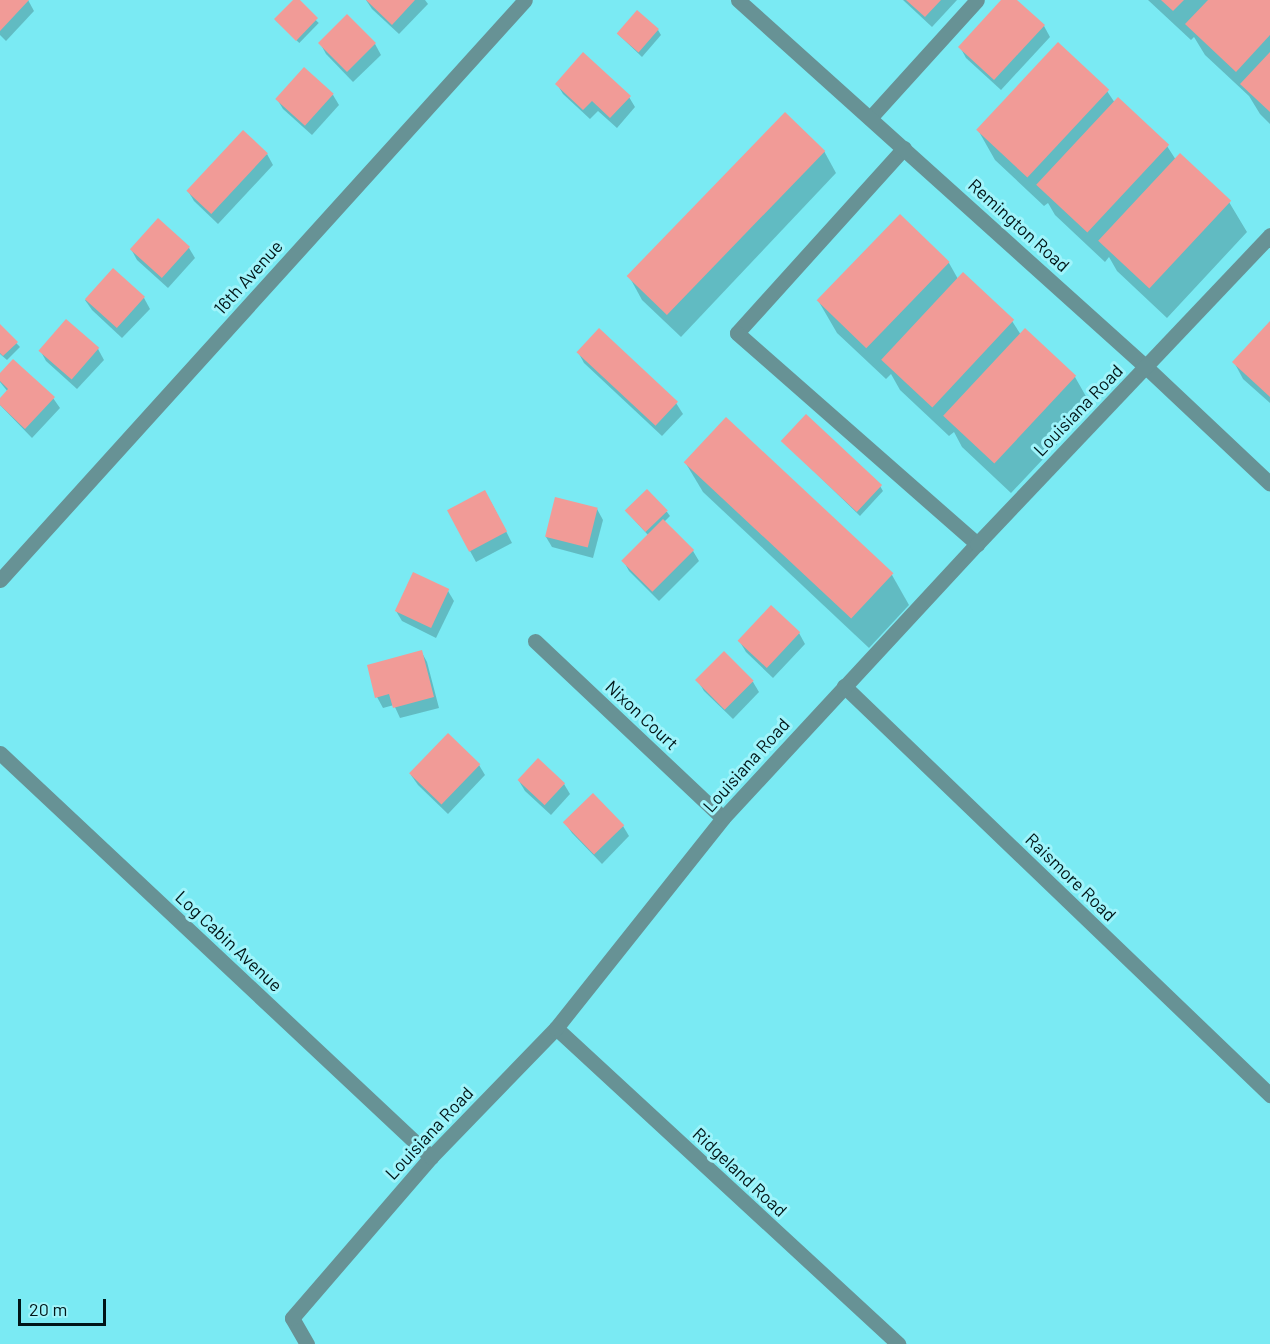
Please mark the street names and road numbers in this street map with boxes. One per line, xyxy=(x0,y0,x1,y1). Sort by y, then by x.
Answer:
street label: Remington Road xyxy=(964,174,1074,276)
street label: 16th Avenue xyxy=(209,235,287,319)
street label: Louisiana Road xyxy=(1029,360,1127,460)
street label: Nixon Court xyxy=(601,676,683,754)
street label: Louisiana Road xyxy=(698,714,794,816)
street label: Raismore Road xyxy=(1021,828,1121,926)
street label: Log Cabin Avenue xyxy=(171,886,287,996)
street label: Louisiana Road xyxy=(381,1082,477,1184)
street label: Ridgeland Road xyxy=(688,1123,792,1221)

